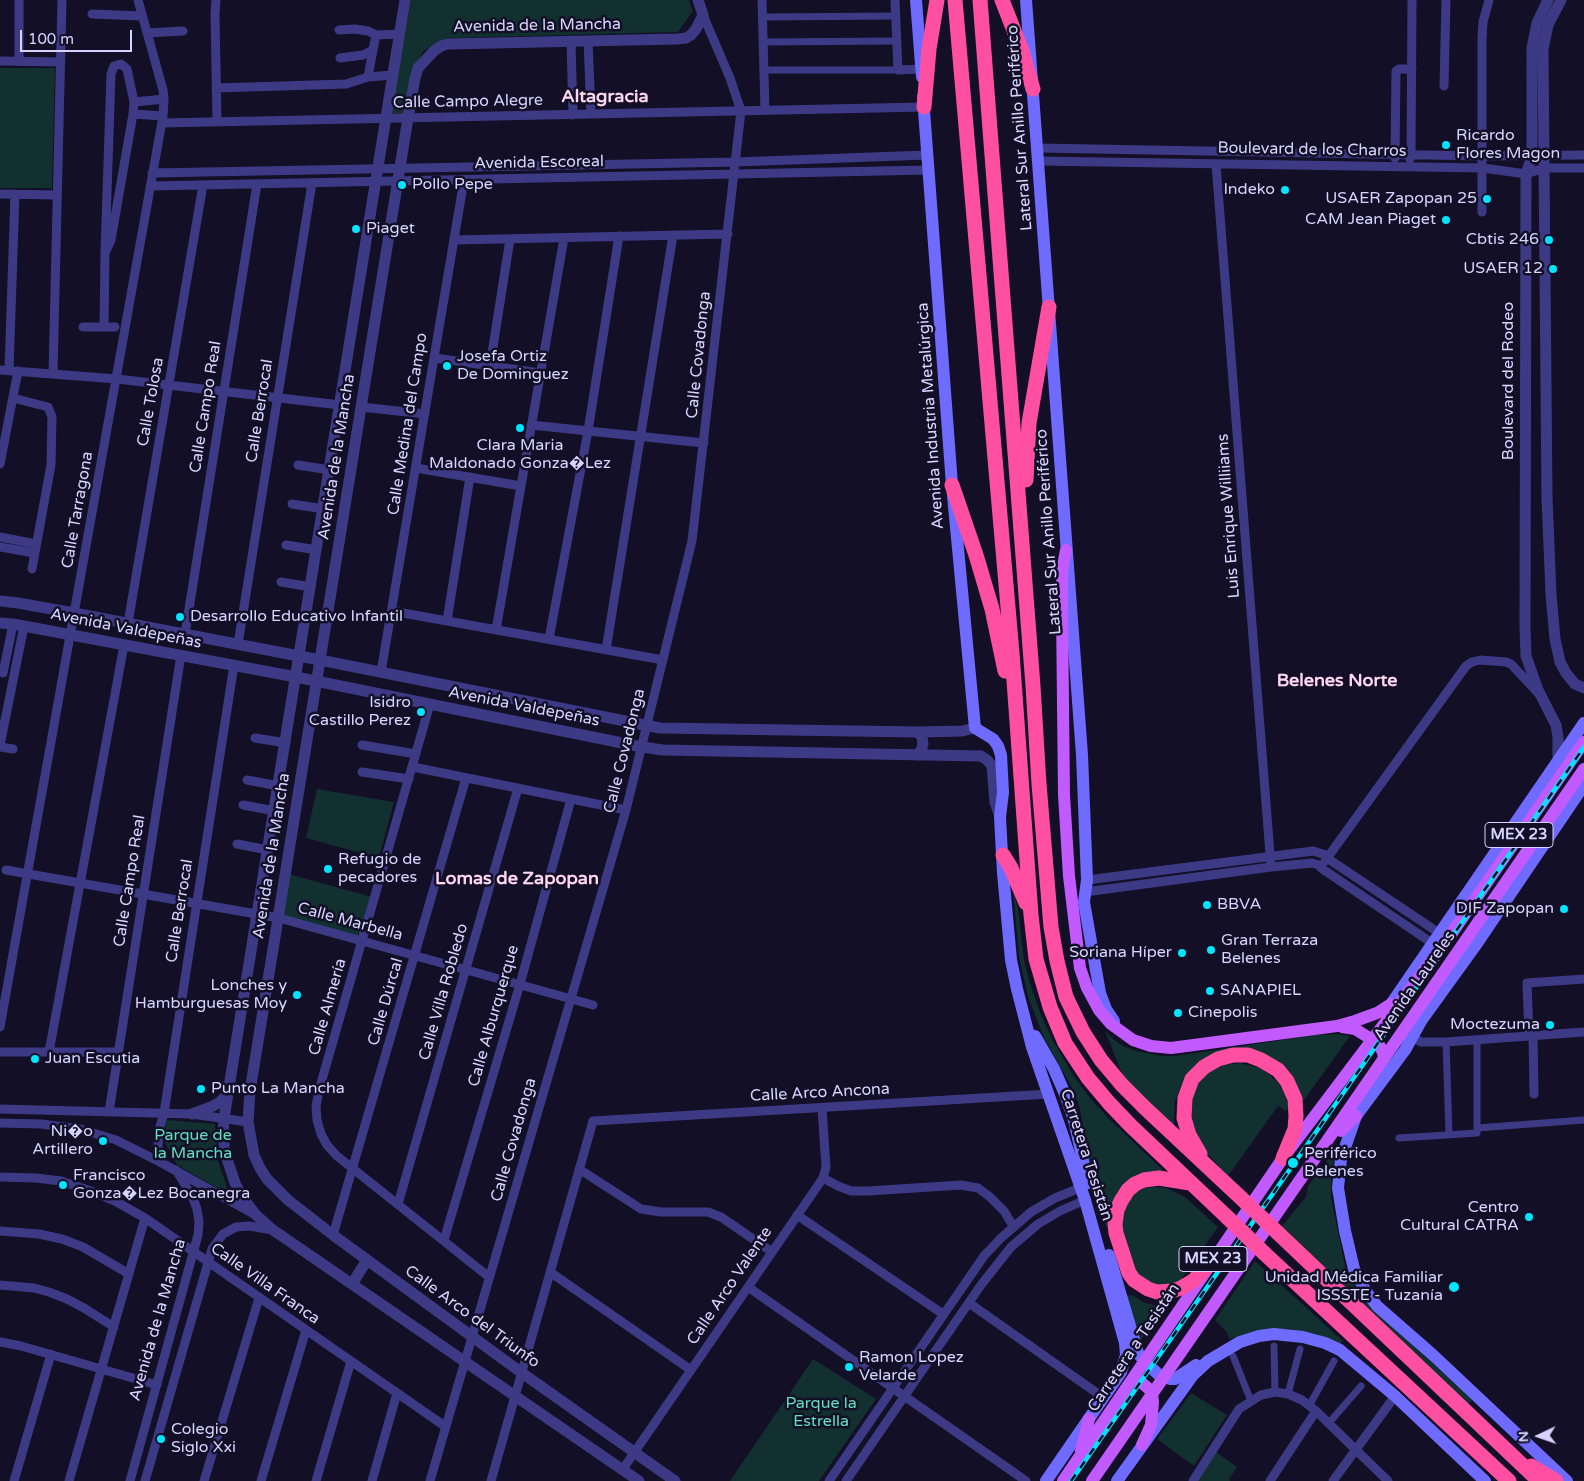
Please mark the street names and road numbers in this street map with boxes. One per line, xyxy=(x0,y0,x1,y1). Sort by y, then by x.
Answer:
street label: Avenida de la Mancha xyxy=(453,15,621,37)
street label: Lateral Sur Anillo Periférico xyxy=(1003,24,1037,232)
street label: Calle Campo Alegre xyxy=(393,91,543,113)
street label: Boulevard de los Charros xyxy=(1217,139,1407,161)
street label: Avenida Escoreal xyxy=(474,152,604,174)
street label: Calle Covadonga xyxy=(683,290,715,420)
street label: Avenida Industria Metalúrgica xyxy=(913,302,949,530)
street label: Boulevard del Rodeo xyxy=(1499,302,1519,460)
street label: Calle Medina del Campo xyxy=(384,331,432,517)
street label: Calle Campo Real xyxy=(186,340,226,474)
street label: Calle Tolosa xyxy=(134,356,168,448)
street label: Calle Berrocal xyxy=(242,358,278,464)
street label: Avenida de la Mancha xyxy=(314,373,360,541)
street label: Lateral Sur Anillo Periférico xyxy=(1032,428,1066,636)
street label: Luis Enrique Williiams xyxy=(1214,433,1244,599)
street label: Calle Tarragona xyxy=(58,450,98,570)
street label: Avenida Valdepeñas xyxy=(49,605,203,653)
street label: Avenida Valdepeñas xyxy=(447,683,601,731)
street label: Calle Covadonga xyxy=(600,687,650,815)
street label: Avenida de la Mancha xyxy=(249,772,295,940)
street label: Calle Campo Real xyxy=(110,814,150,948)
road number: MEX 23 xyxy=(1485,822,1553,848)
street label: Calle Berrocal xyxy=(162,858,198,964)
street label: Calle Marbella xyxy=(295,899,405,945)
street label: Calle Villa Robledo xyxy=(415,921,473,1063)
street label: Avenida Laureles xyxy=(1370,928,1460,1044)
street label: Calle Alburquerque xyxy=(465,943,523,1089)
street label: Calle Almería xyxy=(305,956,351,1058)
street label: Calle Dúrcal xyxy=(364,956,408,1048)
street label: Calle Covadonga xyxy=(487,1076,541,1204)
street label: Calle Arco Ancona xyxy=(750,1080,890,1106)
street label: Carretera Tesistán xyxy=(1056,1087,1116,1223)
street label: Calle Arco Valente xyxy=(683,1223,777,1349)
street label: Avenida de la Mancha xyxy=(126,1237,190,1403)
street label: Calle Villa Franca xyxy=(207,1239,323,1329)
road number: MEX 23 xyxy=(1179,1246,1247,1272)
street label: Calle Arco del Triunfo xyxy=(401,1262,543,1372)
street label: Carretera a Tesistán xyxy=(1084,1280,1184,1416)

